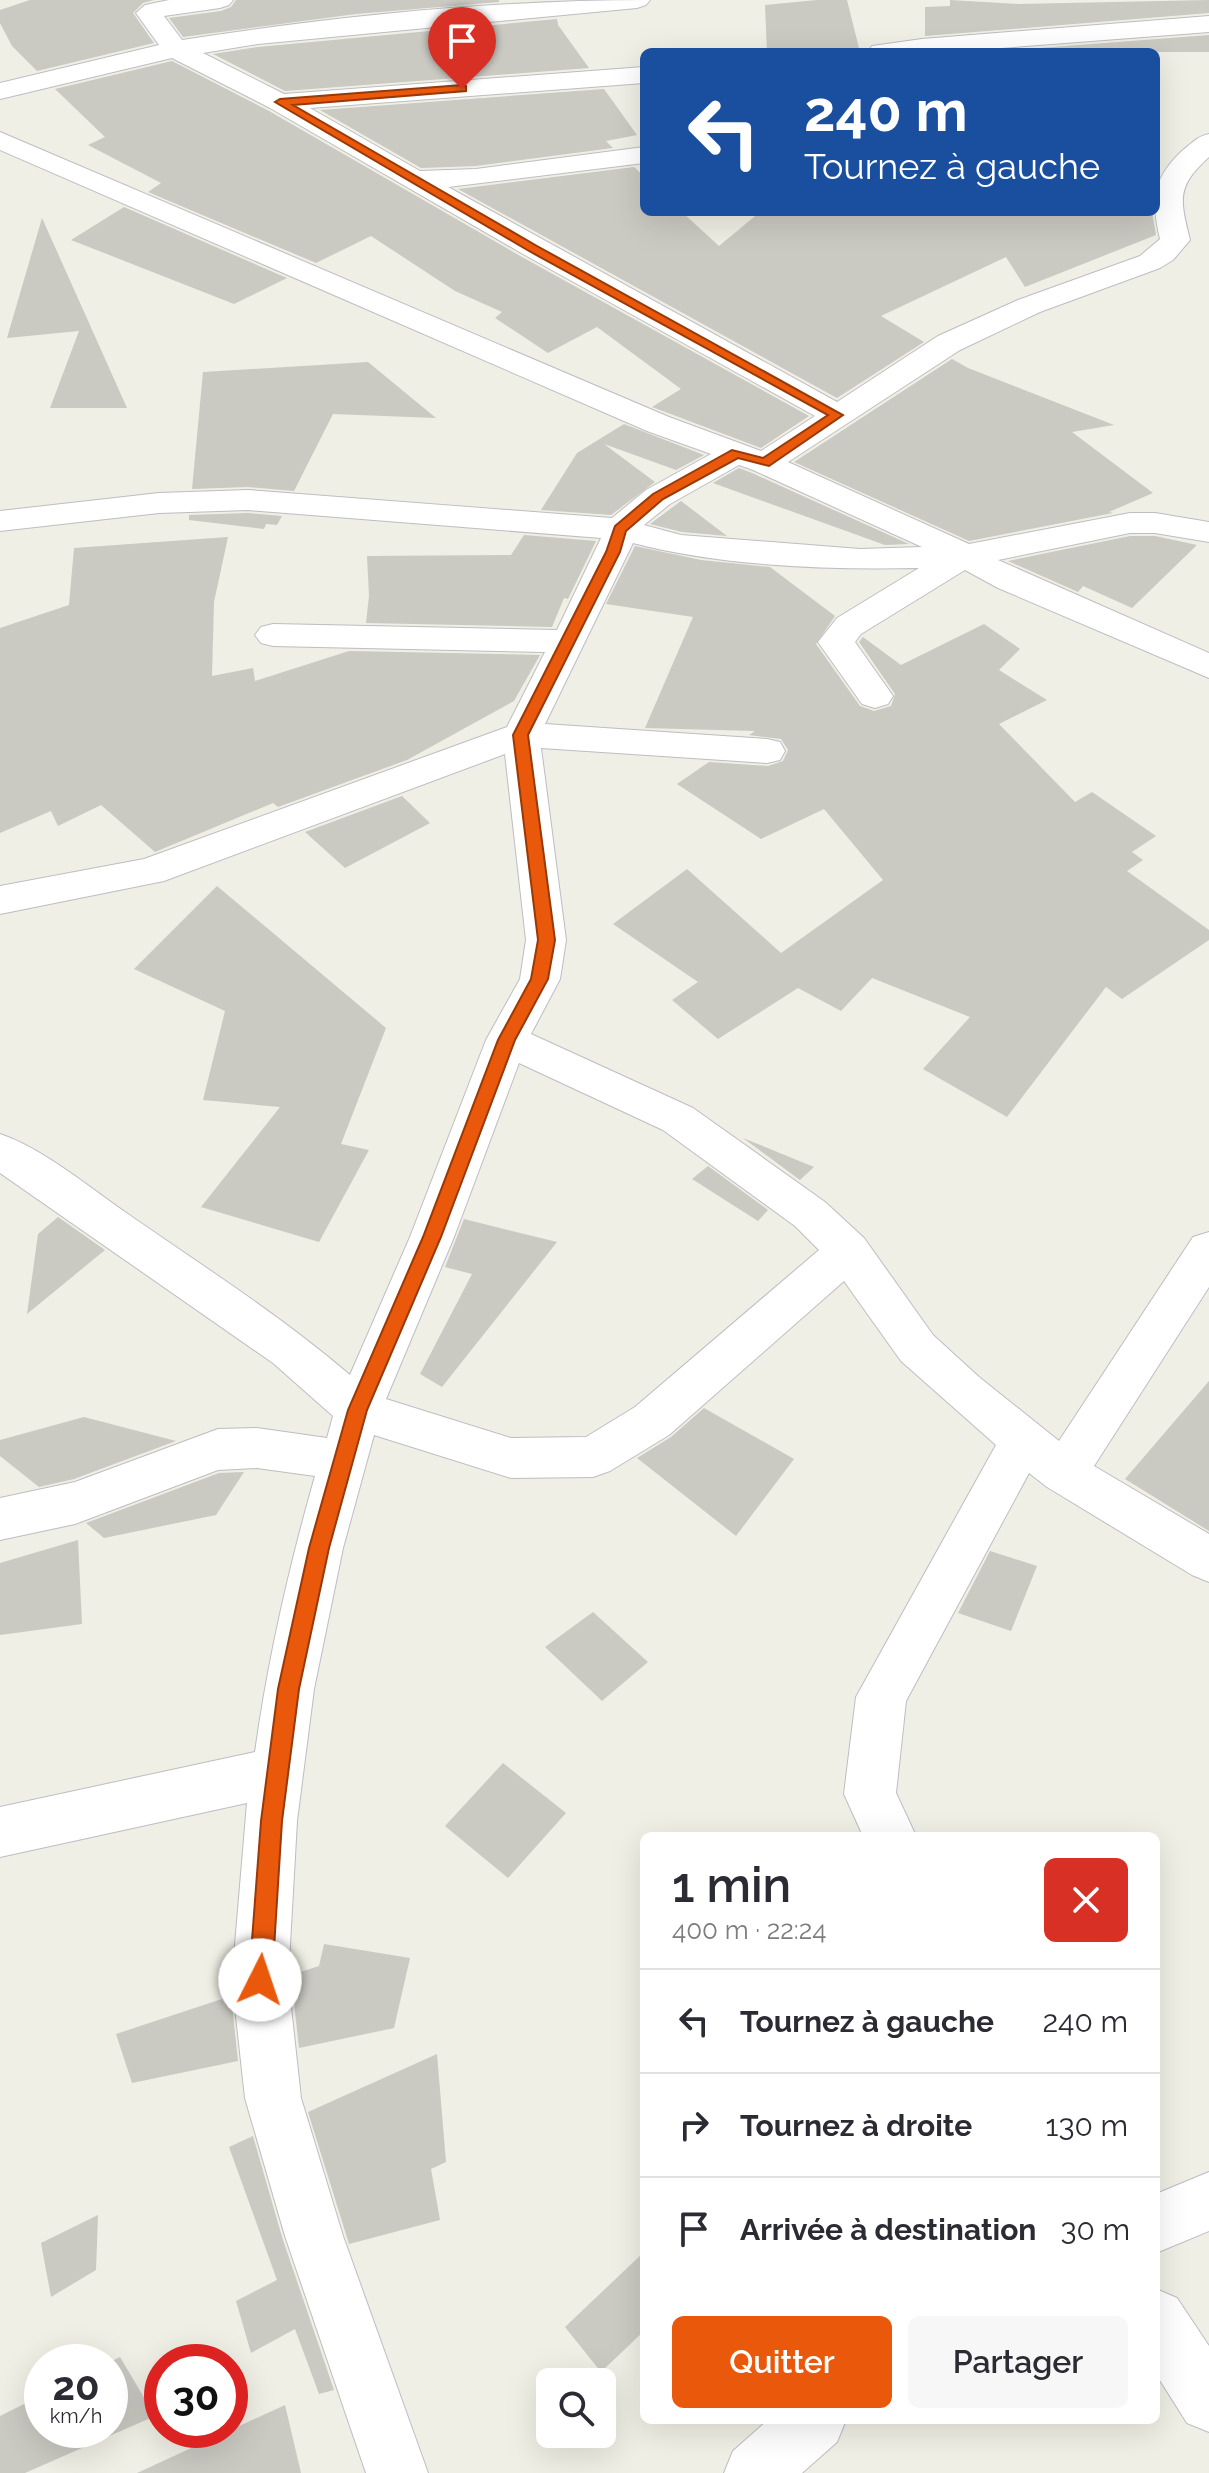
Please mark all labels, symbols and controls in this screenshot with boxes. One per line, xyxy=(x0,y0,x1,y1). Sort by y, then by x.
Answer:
pin xyxy=(428,7,496,89)
icon: arrive xyxy=(440,19,484,63)
text: 240 m xyxy=(804,78,968,144)
icon: left xyxy=(672,80,776,184)
text: Tournez à gauche xyxy=(804,145,1100,187)
text: 1 min xyxy=(672,1857,791,1913)
button: close xyxy=(1044,1858,1128,1942)
text: 400 m · 22:24 xyxy=(672,1915,826,1945)
position arrow xyxy=(218,1938,302,2022)
icon: left xyxy=(672,1999,716,2043)
text: Tournez à gauche xyxy=(740,2004,994,2039)
text: 240 m xyxy=(1042,2004,1128,2039)
icon: right xyxy=(672,2103,716,2147)
text: Tournez à droite xyxy=(740,2108,972,2143)
text: 130 m xyxy=(1046,2108,1128,2143)
icon: arrive xyxy=(672,2207,716,2251)
text: Arrivée à destination xyxy=(740,2212,1036,2247)
text: 30 m xyxy=(1060,2212,1130,2247)
button: Quitter xyxy=(672,2316,892,2408)
button: Partager xyxy=(908,2316,1128,2408)
speed limit sign: 30 xyxy=(144,2344,248,2448)
text: 20 xyxy=(52,2362,100,2409)
map controls xyxy=(536,2368,616,2448)
button: search xyxy=(536,2368,616,2448)
text: km/h xyxy=(50,2404,102,2428)

